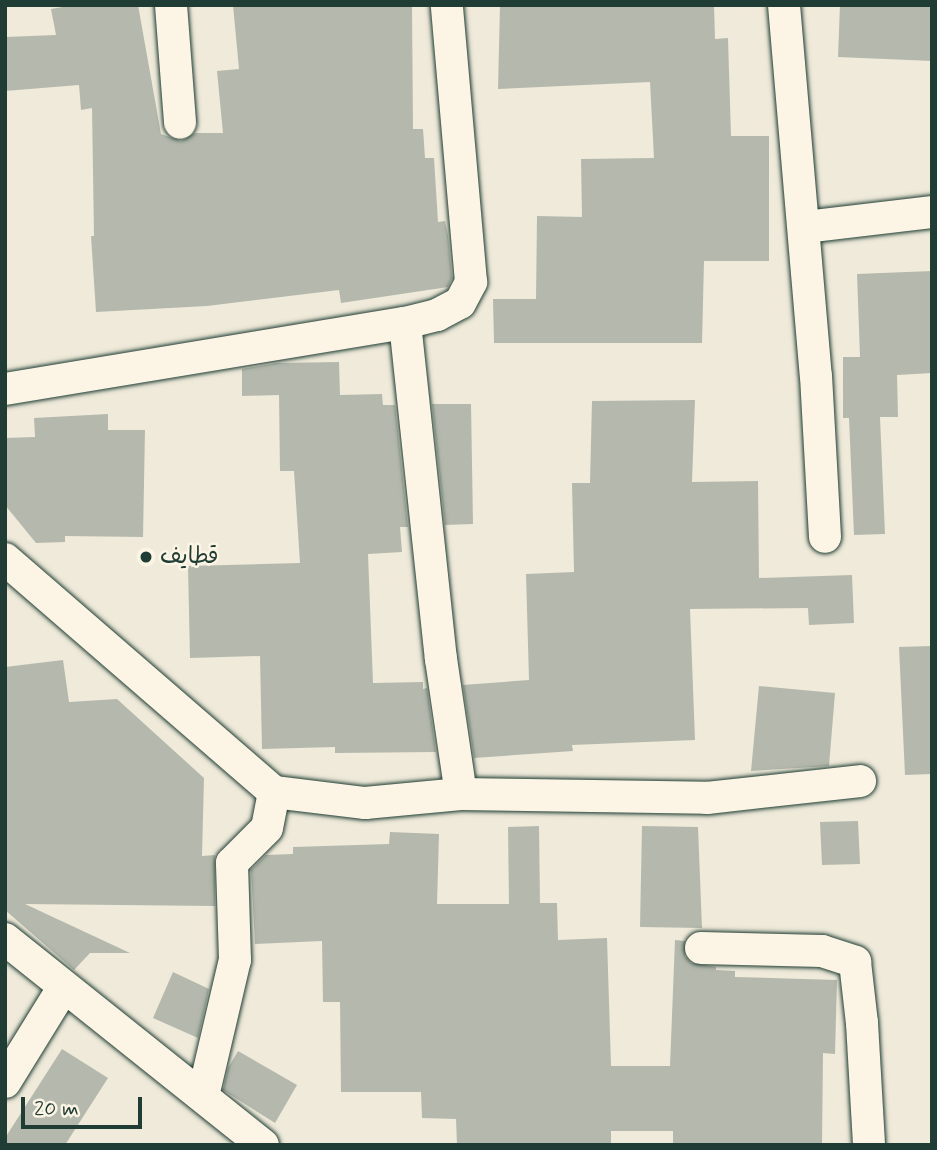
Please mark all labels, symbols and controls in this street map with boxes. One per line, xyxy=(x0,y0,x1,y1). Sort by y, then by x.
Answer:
place label: قطايف xyxy=(160,543,218,571)
marker: قطايف xyxy=(138,549,154,565)
scale bar xyxy=(24,1084,145,1128)
text: 20 m xyxy=(34,1095,79,1123)

